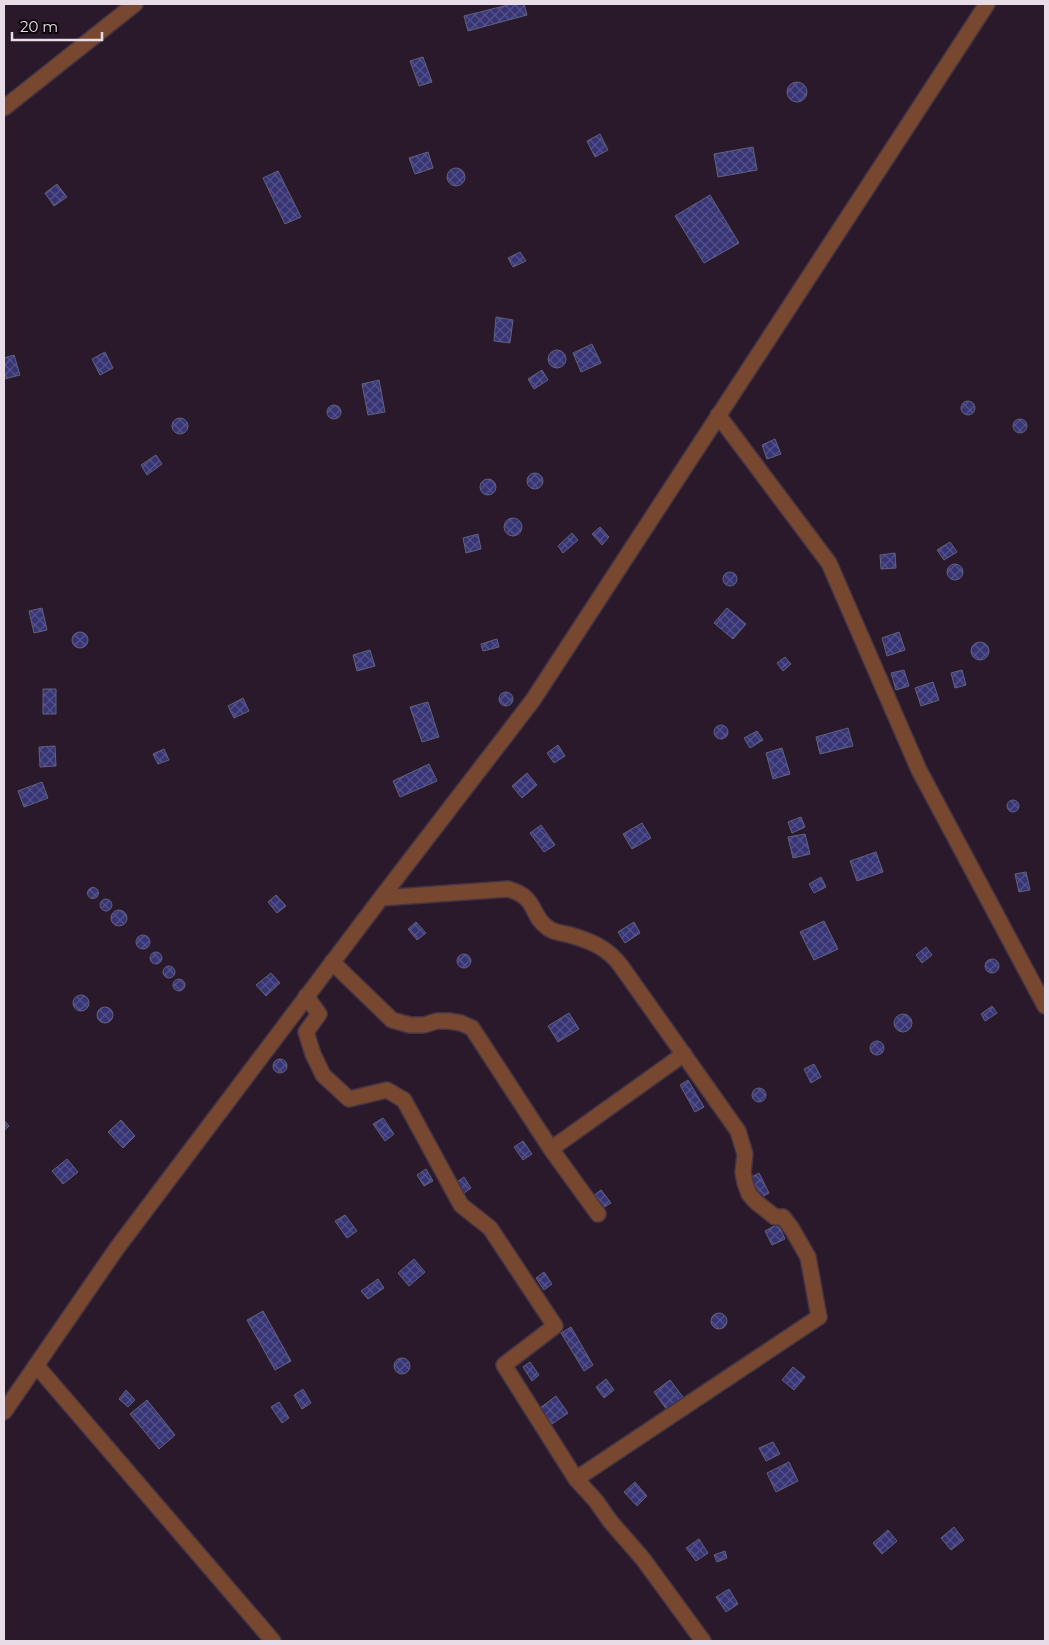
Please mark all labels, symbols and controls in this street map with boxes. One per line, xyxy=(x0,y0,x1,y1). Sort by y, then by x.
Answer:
scale bar xyxy=(12,10,102,42)
text: 20 m xyxy=(20,17,58,36)

